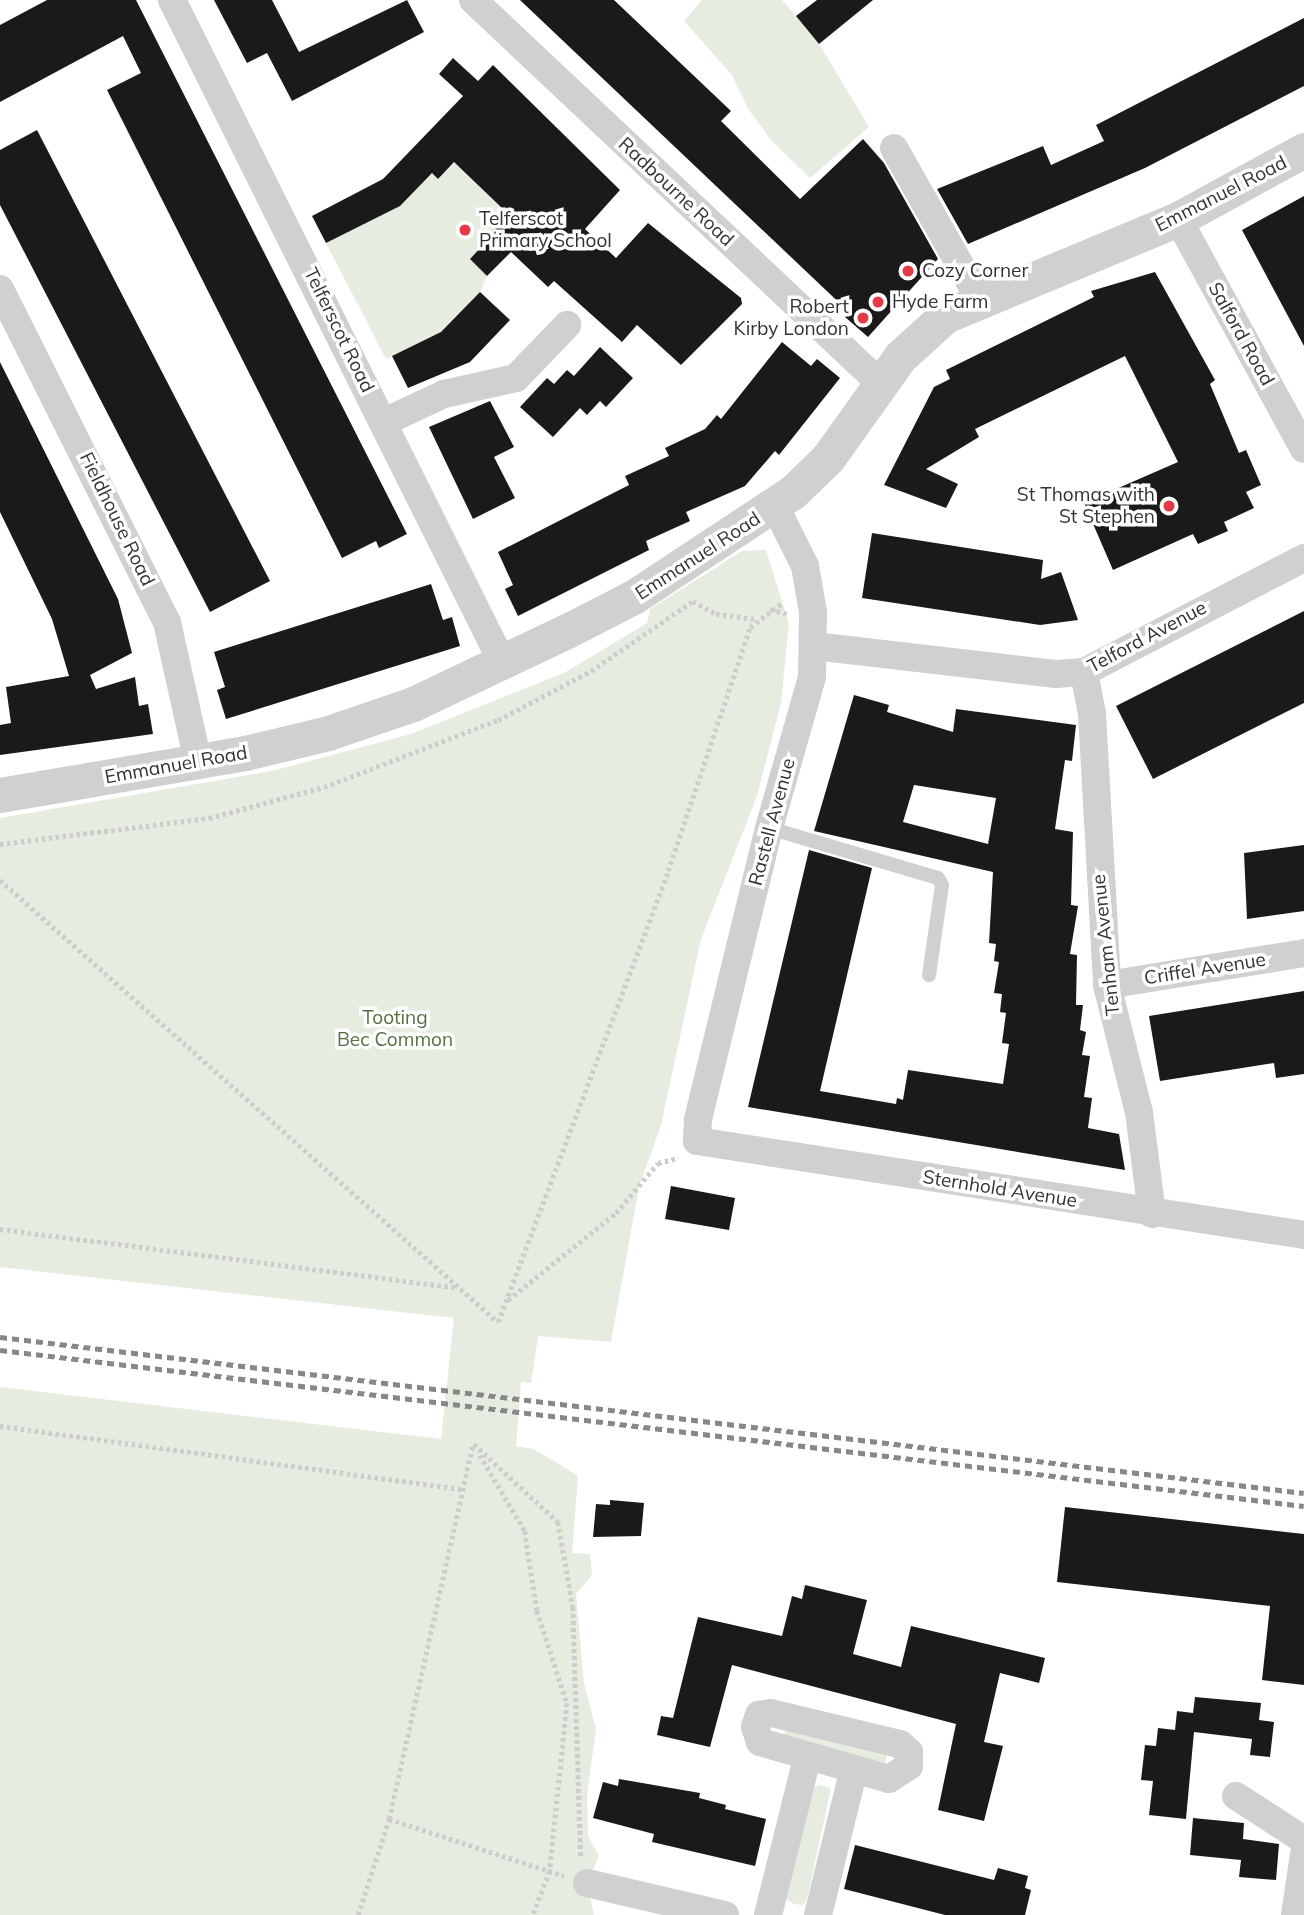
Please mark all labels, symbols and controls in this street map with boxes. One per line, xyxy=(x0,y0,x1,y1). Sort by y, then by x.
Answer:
street label: Radbourne Road xyxy=(614,133,738,251)
street label: Emmanuel Road xyxy=(1151,151,1291,237)
place label: Telferscot Primary School xyxy=(479,208,612,252)
marker: Telferscot Primary School xyxy=(457,222,473,238)
place label: Cozy Corner xyxy=(922,260,1028,282)
marker: Cozy Corner xyxy=(900,263,916,279)
street label: Telferscot Road xyxy=(299,264,379,396)
street label: Salford Road xyxy=(1203,278,1279,390)
place label: Hyde Farm xyxy=(892,291,988,313)
marker: Hyde Farm xyxy=(870,294,886,310)
place label: Robert Kirby London xyxy=(734,296,849,340)
marker: Robert Kirby London xyxy=(855,310,871,326)
street label: Fieldhouse Road xyxy=(75,449,159,589)
place label: St Thomas with St Stephen xyxy=(1017,484,1155,528)
marker: St Thomas with St Stephen xyxy=(1161,498,1177,514)
street label: Emmanuel Road xyxy=(631,507,765,605)
street label: Telford Avenue xyxy=(1084,596,1210,678)
street label: Emmanuel Road xyxy=(103,741,249,789)
street label: Rastell Avenue xyxy=(744,756,800,888)
street label: Tenham Avenue xyxy=(1087,873,1125,1017)
street label: Criffel Avenue xyxy=(1143,948,1267,990)
park label: Tooting Bec Common xyxy=(337,1007,453,1051)
street label: Sternhold Avenue xyxy=(921,1166,1079,1212)

